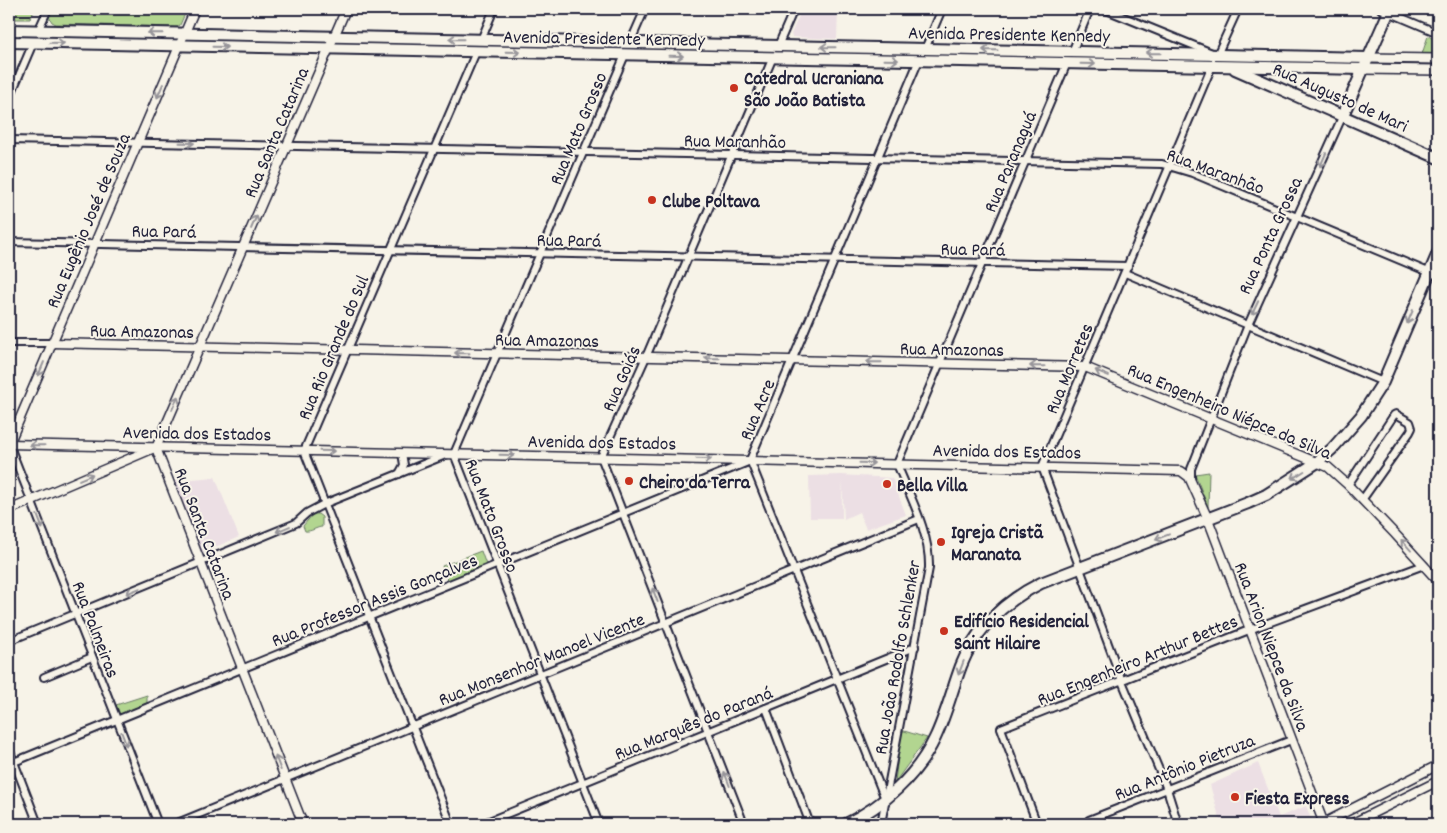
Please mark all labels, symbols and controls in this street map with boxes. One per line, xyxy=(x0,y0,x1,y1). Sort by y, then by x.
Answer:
street label: Avenida Presidente Kennedy xyxy=(908,21,1110,52)
street label: Avenida Presidente Kennedy xyxy=(503,25,705,56)
one-way arrow xyxy=(147,28,164,38)
one-way arrow xyxy=(448,34,464,44)
one-way arrow xyxy=(49,38,65,48)
one-way arrow xyxy=(212,42,228,51)
one-way arrow xyxy=(820,42,836,51)
one-way arrow xyxy=(983,45,999,55)
one-way arrow xyxy=(505,48,521,57)
one-way arrow xyxy=(1145,48,1162,58)
one-way arrow xyxy=(667,51,683,60)
one-way arrow xyxy=(882,55,898,65)
street label: Rua Augusto de Mari xyxy=(1267,57,1412,141)
one-way arrow xyxy=(1080,59,1096,68)
street label: Rua Santa Catarina xyxy=(239,63,318,203)
place label: Catedral Ucraniana São João Batista xyxy=(744,67,884,116)
street label: Rua Mato Grosso xyxy=(544,69,616,190)
marker: Catedral Ucraniana São João Batista xyxy=(728,82,740,94)
one-way arrow xyxy=(155,83,165,98)
street label: Rua Paranaguá xyxy=(979,107,1046,217)
street label: Rua Eugênio José de Souza xyxy=(41,129,140,313)
street label: Rua Maranhão xyxy=(684,129,786,158)
one-way arrow xyxy=(179,138,195,147)
street label: Rua Maranhão xyxy=(1162,143,1267,203)
one-way arrow xyxy=(1317,152,1327,167)
street label: Rua Ponta Grossa xyxy=(1233,172,1312,300)
place label: Clube Poltava xyxy=(662,190,760,217)
marker: Clube Poltava xyxy=(646,194,658,206)
one-way arrow xyxy=(249,215,259,230)
street label: Rua Pará xyxy=(131,219,197,248)
street label: Rua Pará xyxy=(536,228,602,257)
street label: Rua Pará xyxy=(940,237,1006,266)
street label: Rua Rio Grande do Sul xyxy=(293,271,378,425)
one-way arrow xyxy=(1250,300,1260,315)
one-way arrow xyxy=(1405,310,1414,325)
street label: Rua Amazonas xyxy=(90,319,194,348)
street label: Rua Morretes xyxy=(1040,320,1102,419)
street label: Rua Amazonas xyxy=(495,328,599,357)
street label: Rua Amazonas xyxy=(900,337,1004,366)
street label: Rua Goiás xyxy=(597,342,650,417)
one-way arrow xyxy=(454,348,470,358)
one-way arrow xyxy=(704,354,720,363)
one-way arrow xyxy=(866,357,882,367)
street label: Rua Engenheiro Niépce da Silva xyxy=(1122,358,1336,469)
one-way arrow xyxy=(36,361,46,376)
one-way arrow xyxy=(1029,361,1045,370)
one-way arrow xyxy=(1095,368,1110,378)
street label: Rua Acre xyxy=(734,376,784,445)
one-way arrow xyxy=(171,396,181,411)
street label: Avenida dos Estados xyxy=(122,421,272,450)
street label: Avenida dos Estados xyxy=(527,430,677,459)
street label: Avenida dos Estados xyxy=(932,439,1082,468)
one-way arrow xyxy=(29,440,46,450)
one-way arrow xyxy=(319,447,335,456)
one-way arrow xyxy=(498,450,515,460)
street label: Rua Mato Grosso xyxy=(456,455,524,577)
one-way arrow xyxy=(696,455,712,464)
one-way arrow xyxy=(858,458,875,468)
street label: Rua Santa Catarina xyxy=(165,464,241,605)
one-way arrow xyxy=(1291,470,1305,480)
place label: Cheiro da Terra xyxy=(639,471,751,498)
one-way arrow xyxy=(78,472,93,482)
place label: Bella Villa xyxy=(897,474,968,501)
marker: Cheiro da Terra xyxy=(623,475,635,487)
marker: Bella Villa xyxy=(881,478,893,490)
one-way arrow xyxy=(36,515,45,530)
place label: Igreja Cristã Maranata xyxy=(951,521,1044,570)
one-way arrow xyxy=(276,524,291,534)
one-way arrow xyxy=(1155,533,1170,542)
marker: Igreja Cristã Maranata xyxy=(935,536,947,548)
one-way arrow xyxy=(1400,538,1411,551)
street label: Rua Professor Assis Gonçalves xyxy=(268,548,482,656)
street label: Rua João Rodolfo Schlenker xyxy=(869,558,930,757)
street label: Rua Arion Niepce da Silva xyxy=(1225,559,1315,737)
street label: Rua Palmeiras xyxy=(63,578,125,683)
one-way arrow xyxy=(125,587,140,596)
one-way arrow xyxy=(650,588,659,603)
street label: Rua Monsenhor Manoel Vicente xyxy=(435,608,649,715)
place label: Edifício Residencial Saint Hilaire xyxy=(954,610,1089,659)
street label: Rua Engenheiro Arthur Bettes xyxy=(1034,610,1243,715)
marker: Edifício Residencial Saint Hilaire xyxy=(938,625,950,637)
one-way arrow xyxy=(956,660,965,675)
street label: Rua Marquês do Paraná xyxy=(611,681,778,769)
street label: Rua Antônio Pietruza xyxy=(1111,728,1261,810)
one-way arrow xyxy=(120,731,130,746)
one-way arrow xyxy=(273,755,282,770)
one-way arrow xyxy=(721,772,731,787)
place label: Fiesta Express xyxy=(1245,787,1349,814)
marker: Fiesta Express xyxy=(1229,791,1241,803)

